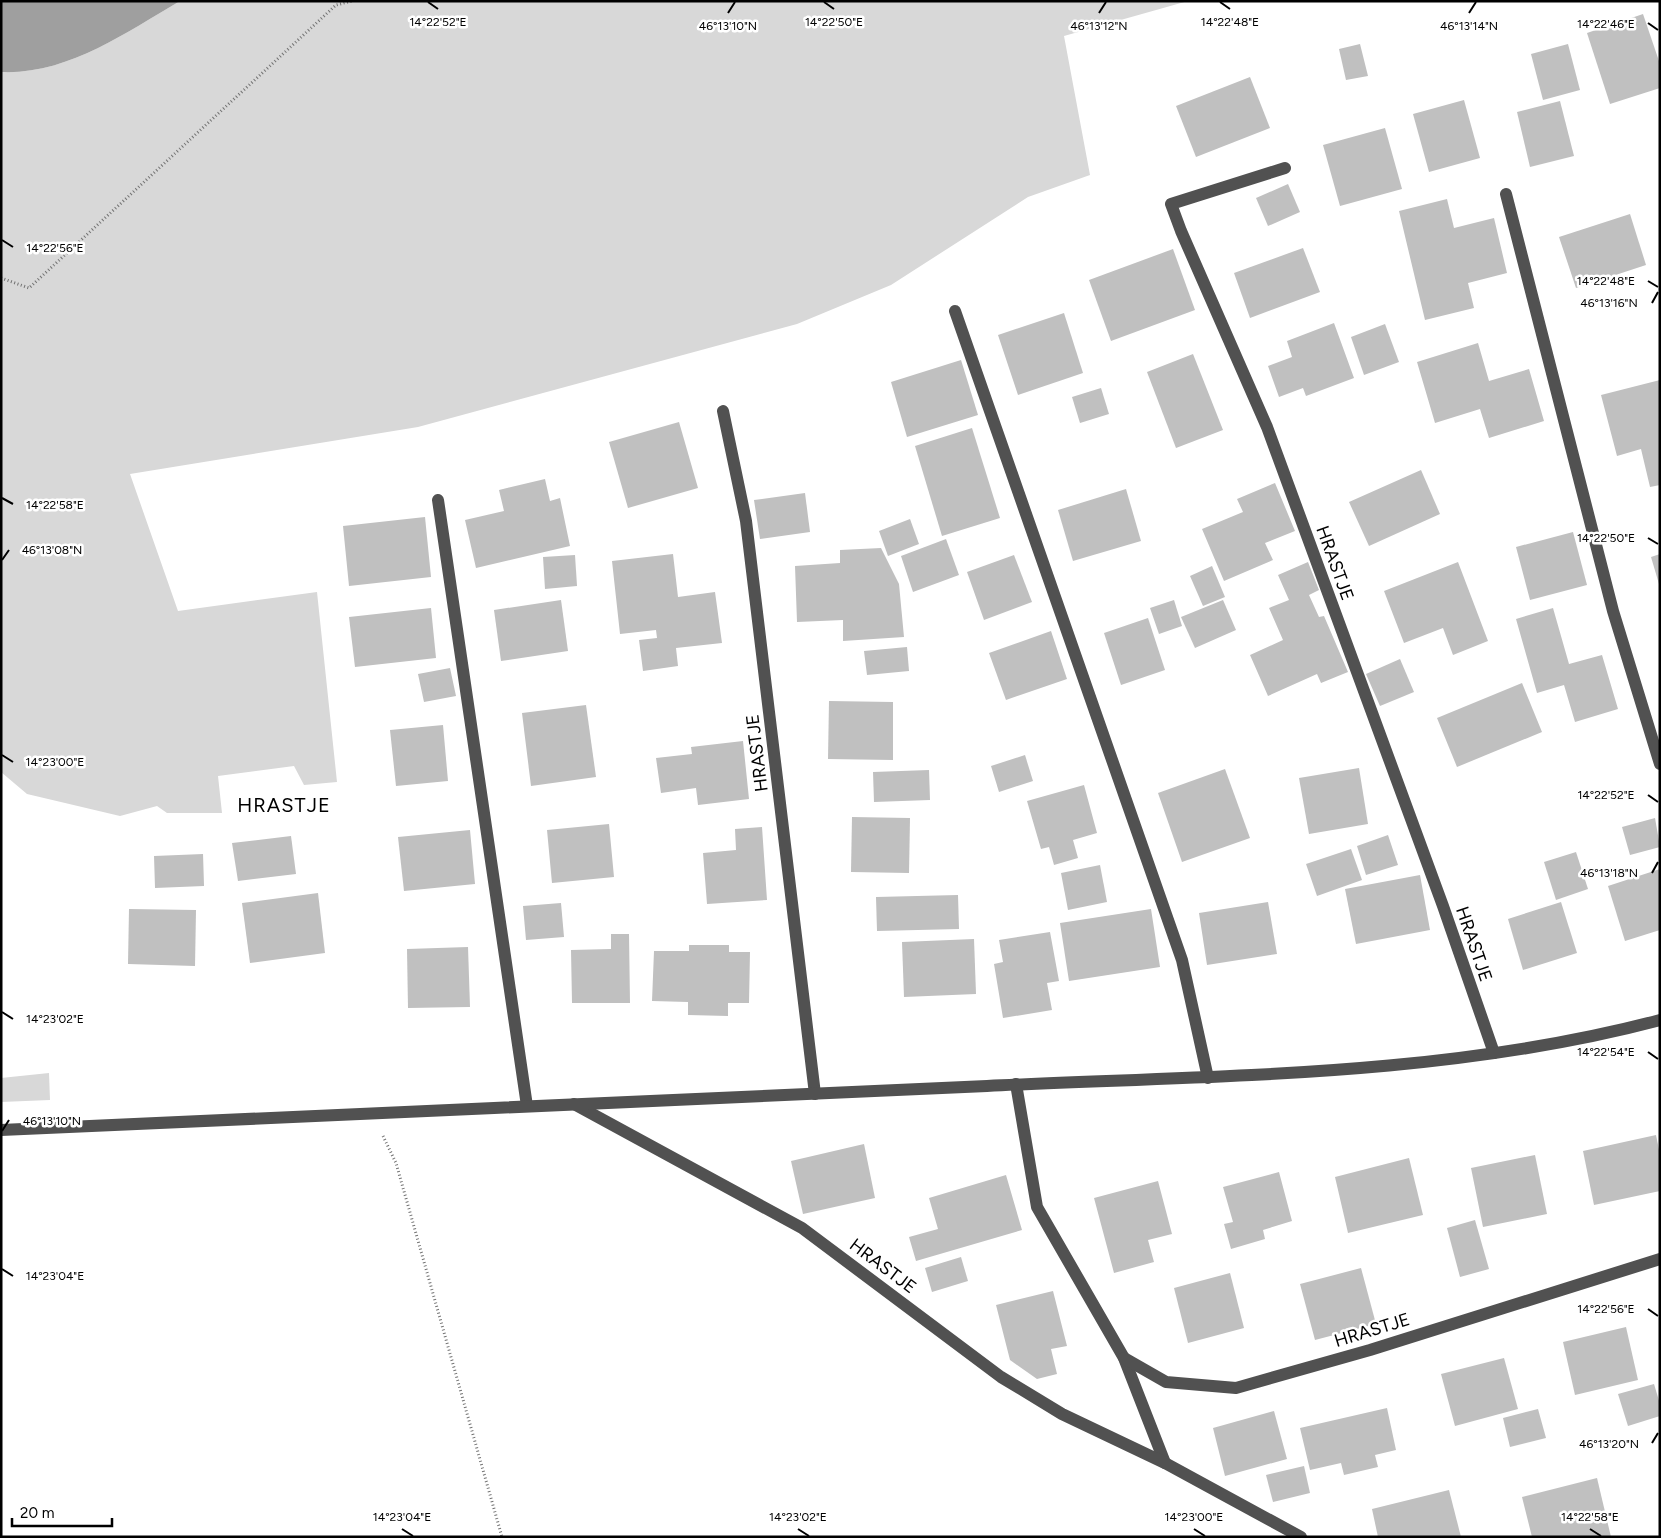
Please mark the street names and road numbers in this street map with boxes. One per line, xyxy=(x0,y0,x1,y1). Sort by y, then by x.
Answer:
street label: HRASTJE xyxy=(1311,523,1359,603)
street label: HRASTJE xyxy=(741,713,773,793)
street label: HRASTJE xyxy=(1451,904,1497,984)
street label: HRASTJE xyxy=(845,1234,921,1298)
street label: HRASTJE xyxy=(1332,1308,1412,1352)

